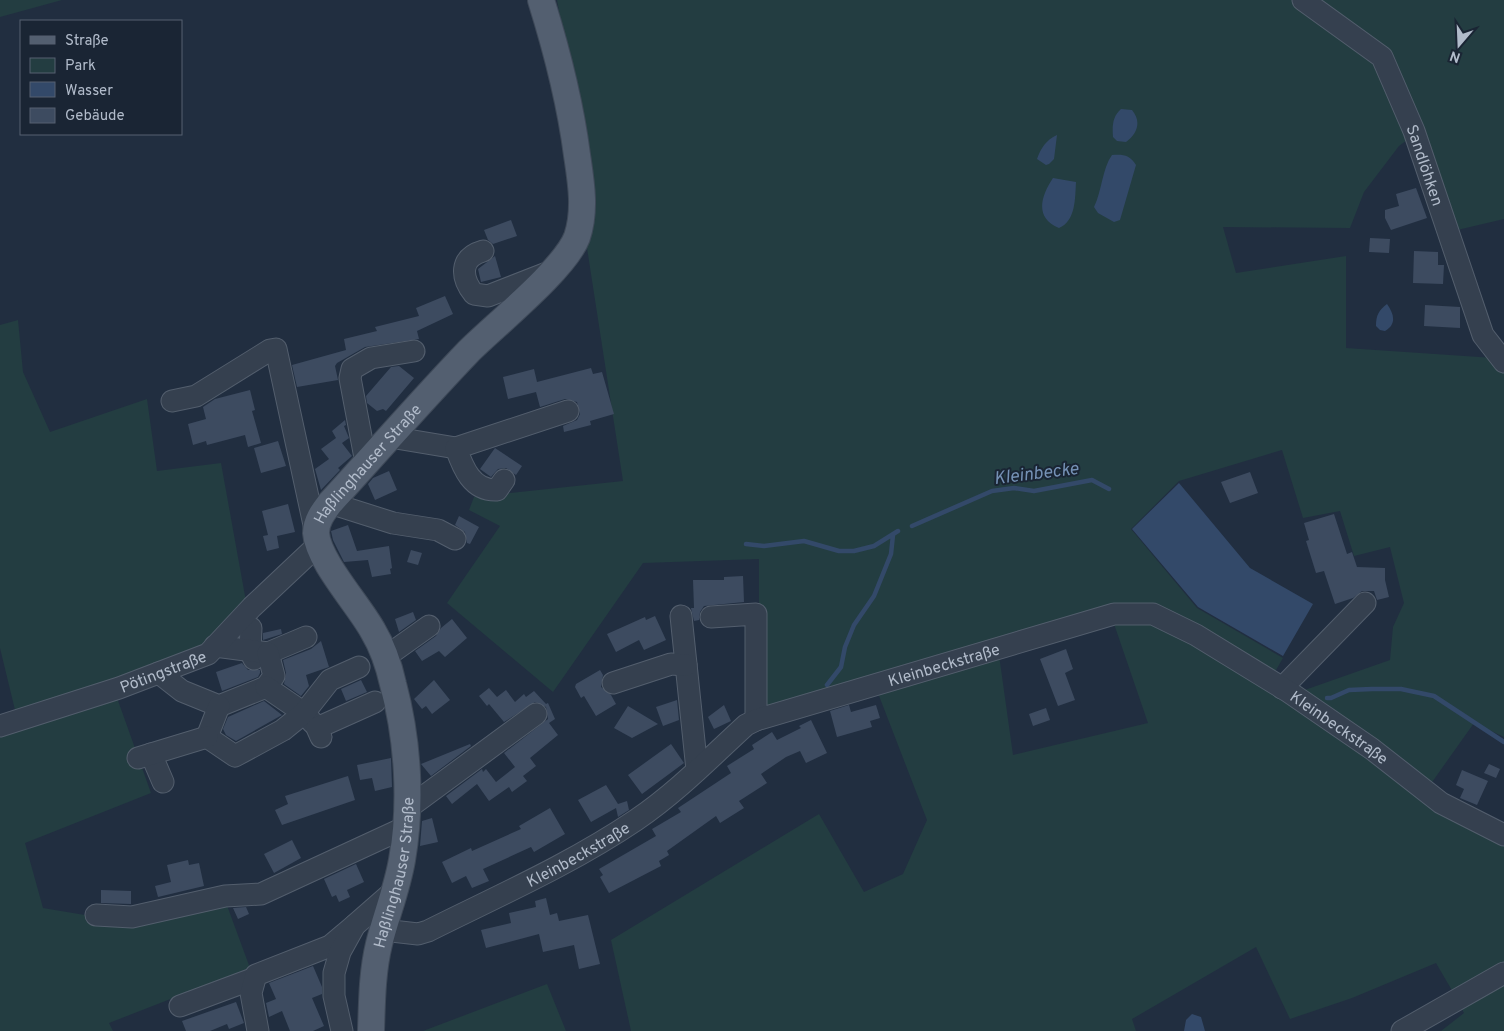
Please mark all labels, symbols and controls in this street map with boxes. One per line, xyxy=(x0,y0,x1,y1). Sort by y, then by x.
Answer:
legend xyxy=(20,20,182,135)
north arrow xyxy=(1434,20,1484,70)
text: Straße xyxy=(65,32,109,51)
text: N xyxy=(1448,46,1463,66)
text: Park xyxy=(65,57,96,76)
text: Wasser xyxy=(65,82,113,101)
text: Gebäude xyxy=(65,107,125,126)
street label: Sandlöhken xyxy=(1400,122,1447,209)
street label: Haßlinghauser Straße xyxy=(310,400,427,528)
water label: Kleinbecke xyxy=(992,458,1081,491)
street label: Kleinbeckstraße xyxy=(886,640,1002,692)
street label: Pötingstraße xyxy=(118,647,210,699)
street label: Kleinbeckstraße xyxy=(1285,688,1391,770)
street label: Haßlinghauser Straße xyxy=(370,797,420,950)
street label: Kleinbeckstraße xyxy=(524,819,634,893)

